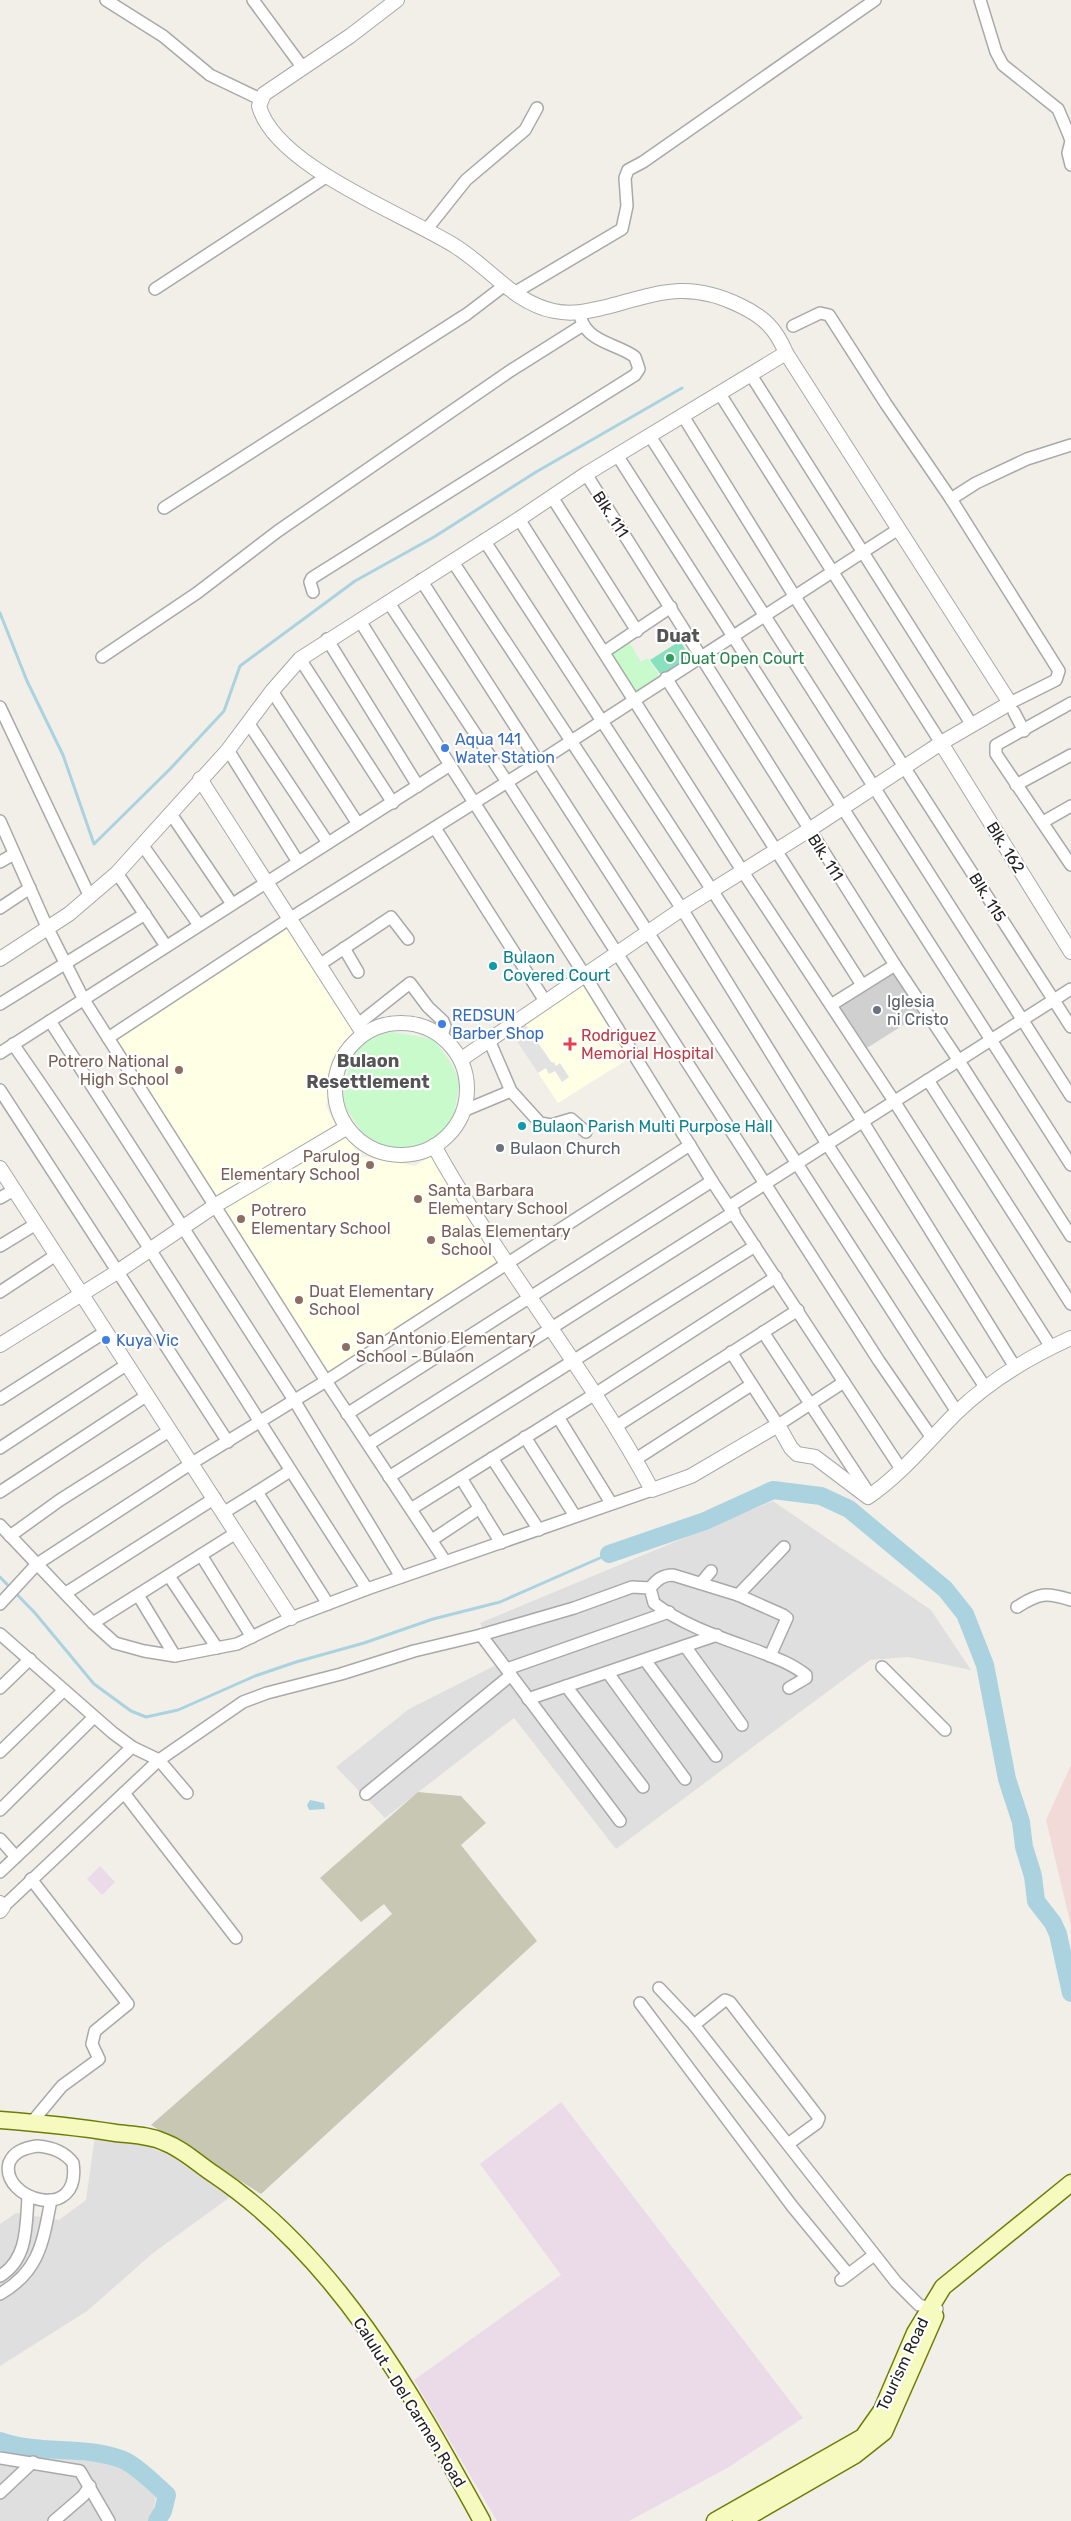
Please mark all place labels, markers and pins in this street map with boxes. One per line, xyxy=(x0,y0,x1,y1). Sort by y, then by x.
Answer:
place label: Duat Open Court xyxy=(680,649,804,668)
marker: Duat Open Court xyxy=(664,652,676,664)
place label: Aqua 141 Water Station xyxy=(455,730,555,767)
marker: Aqua 141 Water Station xyxy=(439,742,451,754)
place label: Bulaon Covered Court xyxy=(503,948,610,985)
marker: Bulaon Covered Court xyxy=(487,960,499,972)
place label: Iglesia ni Cristo xyxy=(887,992,949,1029)
marker: Iglesia ni Cristo xyxy=(871,1004,883,1016)
place label: REDSUN Barber Shop xyxy=(452,1006,544,1043)
marker: REDSUN Barber Shop xyxy=(436,1018,448,1030)
place label: Rodriguez Memorial Hospital xyxy=(581,1026,714,1063)
marker: Rodriguez Memorial Hospital xyxy=(563,1037,577,1051)
place label: Potrero National High School xyxy=(48,1052,169,1089)
marker: Potrero National High School xyxy=(173,1064,185,1076)
place label: Bulaon Parish Multi Purpose Hall xyxy=(532,1117,773,1136)
marker: Bulaon Parish Multi Purpose Hall xyxy=(516,1120,528,1132)
place label: Bulaon Church xyxy=(510,1139,620,1158)
marker: Bulaon Church xyxy=(494,1142,506,1154)
place label: Parulog Elementary School xyxy=(220,1147,360,1184)
marker: Parulog Elementary School xyxy=(364,1159,376,1171)
place label: Santa Barbara Elementary School xyxy=(428,1181,568,1218)
marker: Santa Barbara Elementary School xyxy=(412,1193,424,1205)
place label: Potrero Elementary School xyxy=(251,1201,391,1238)
marker: Potrero Elementary School xyxy=(235,1213,247,1225)
place label: Balas Elementary School xyxy=(441,1222,571,1259)
marker: Balas Elementary School xyxy=(425,1234,437,1246)
place label: Duat Elementary School xyxy=(309,1282,434,1319)
marker: Duat Elementary School xyxy=(293,1294,305,1306)
place label: San Antonio Elementary School - Bulaon xyxy=(356,1329,536,1366)
place label: Kuya Vic xyxy=(116,1331,179,1350)
marker: Kuya Vic xyxy=(100,1334,112,1346)
marker: San Antonio Elementary School - Bulaon xyxy=(340,1341,352,1353)

